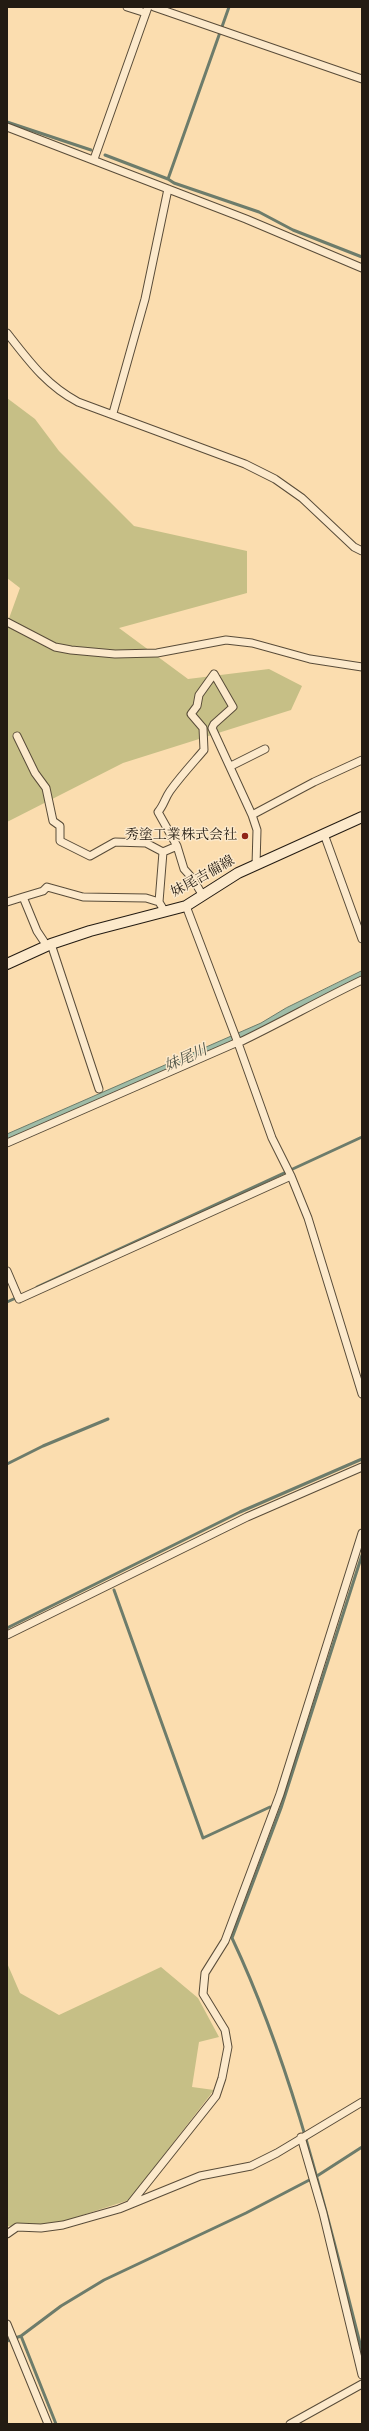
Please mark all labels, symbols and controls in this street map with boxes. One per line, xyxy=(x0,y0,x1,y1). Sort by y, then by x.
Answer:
place label: 秀塗工業株式会社 xyxy=(125,828,237,844)
marker: 秀塗工業株式会社 xyxy=(240,831,250,841)
street label: 妹尾吉備線 xyxy=(168,853,238,901)
water label: 妹尾川 xyxy=(162,1042,210,1076)

